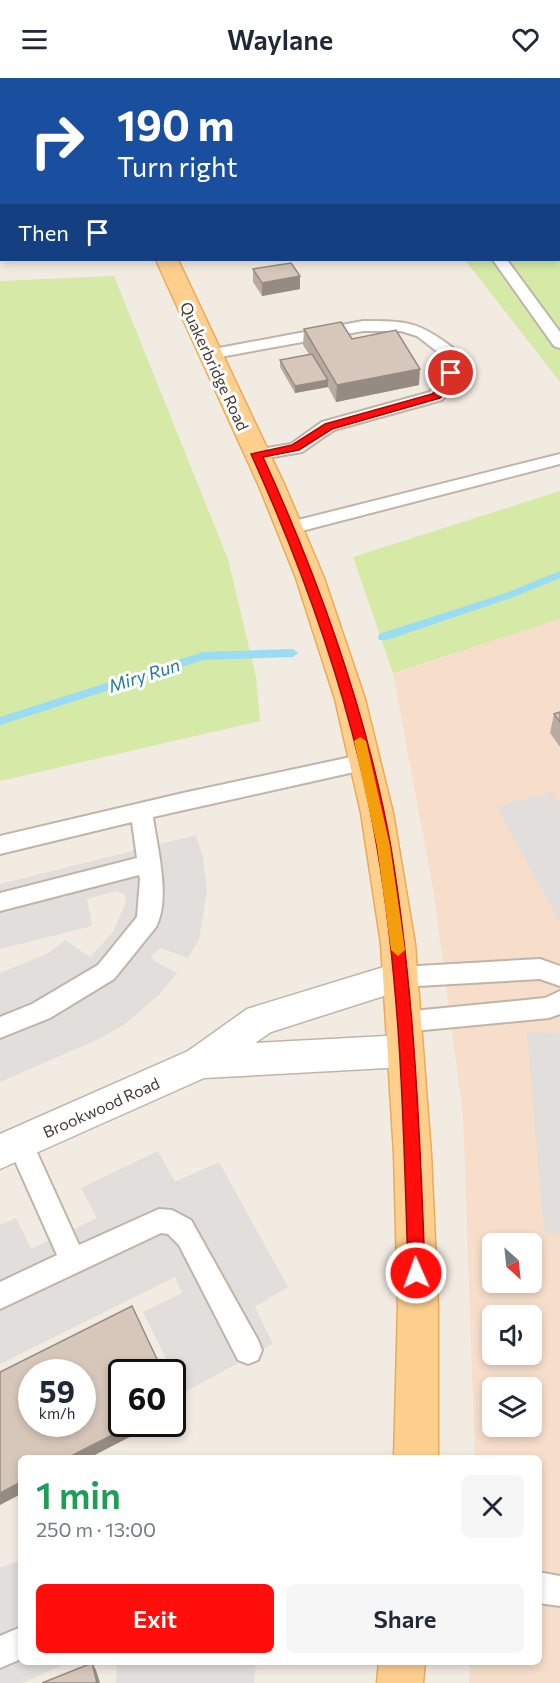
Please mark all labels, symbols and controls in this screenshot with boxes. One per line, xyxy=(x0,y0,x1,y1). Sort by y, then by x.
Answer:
icon: menu xyxy=(18,23,51,56)
text: Waylane xyxy=(227,23,333,56)
icon: heart xyxy=(509,23,542,56)
text: 190 m xyxy=(117,98,235,150)
icon: right xyxy=(18,102,96,180)
text: Turn right xyxy=(117,150,237,183)
icon: arrive xyxy=(81,216,114,249)
text: Then xyxy=(18,219,69,246)
street label: Quakerbridge Road xyxy=(177,298,253,434)
pin xyxy=(425,347,476,398)
icon: arrive xyxy=(434,356,467,389)
water label: Miry Run xyxy=(105,653,183,697)
street label: Brookwood Road xyxy=(40,1073,162,1141)
north arrow xyxy=(482,1233,542,1293)
map controls xyxy=(482,1233,542,1437)
position arrow xyxy=(384,1241,448,1305)
button: sound xyxy=(482,1305,542,1365)
speed limit sign: 60 xyxy=(108,1359,186,1437)
text: 59 xyxy=(39,1372,75,1409)
button: layers xyxy=(482,1377,542,1437)
text: km/h xyxy=(39,1404,75,1422)
text: 1 min xyxy=(36,1472,121,1516)
button: close xyxy=(461,1475,524,1538)
text: 250 m · 13:00 xyxy=(36,1517,156,1541)
button: Exit xyxy=(36,1584,274,1653)
button: Share xyxy=(286,1584,524,1653)

